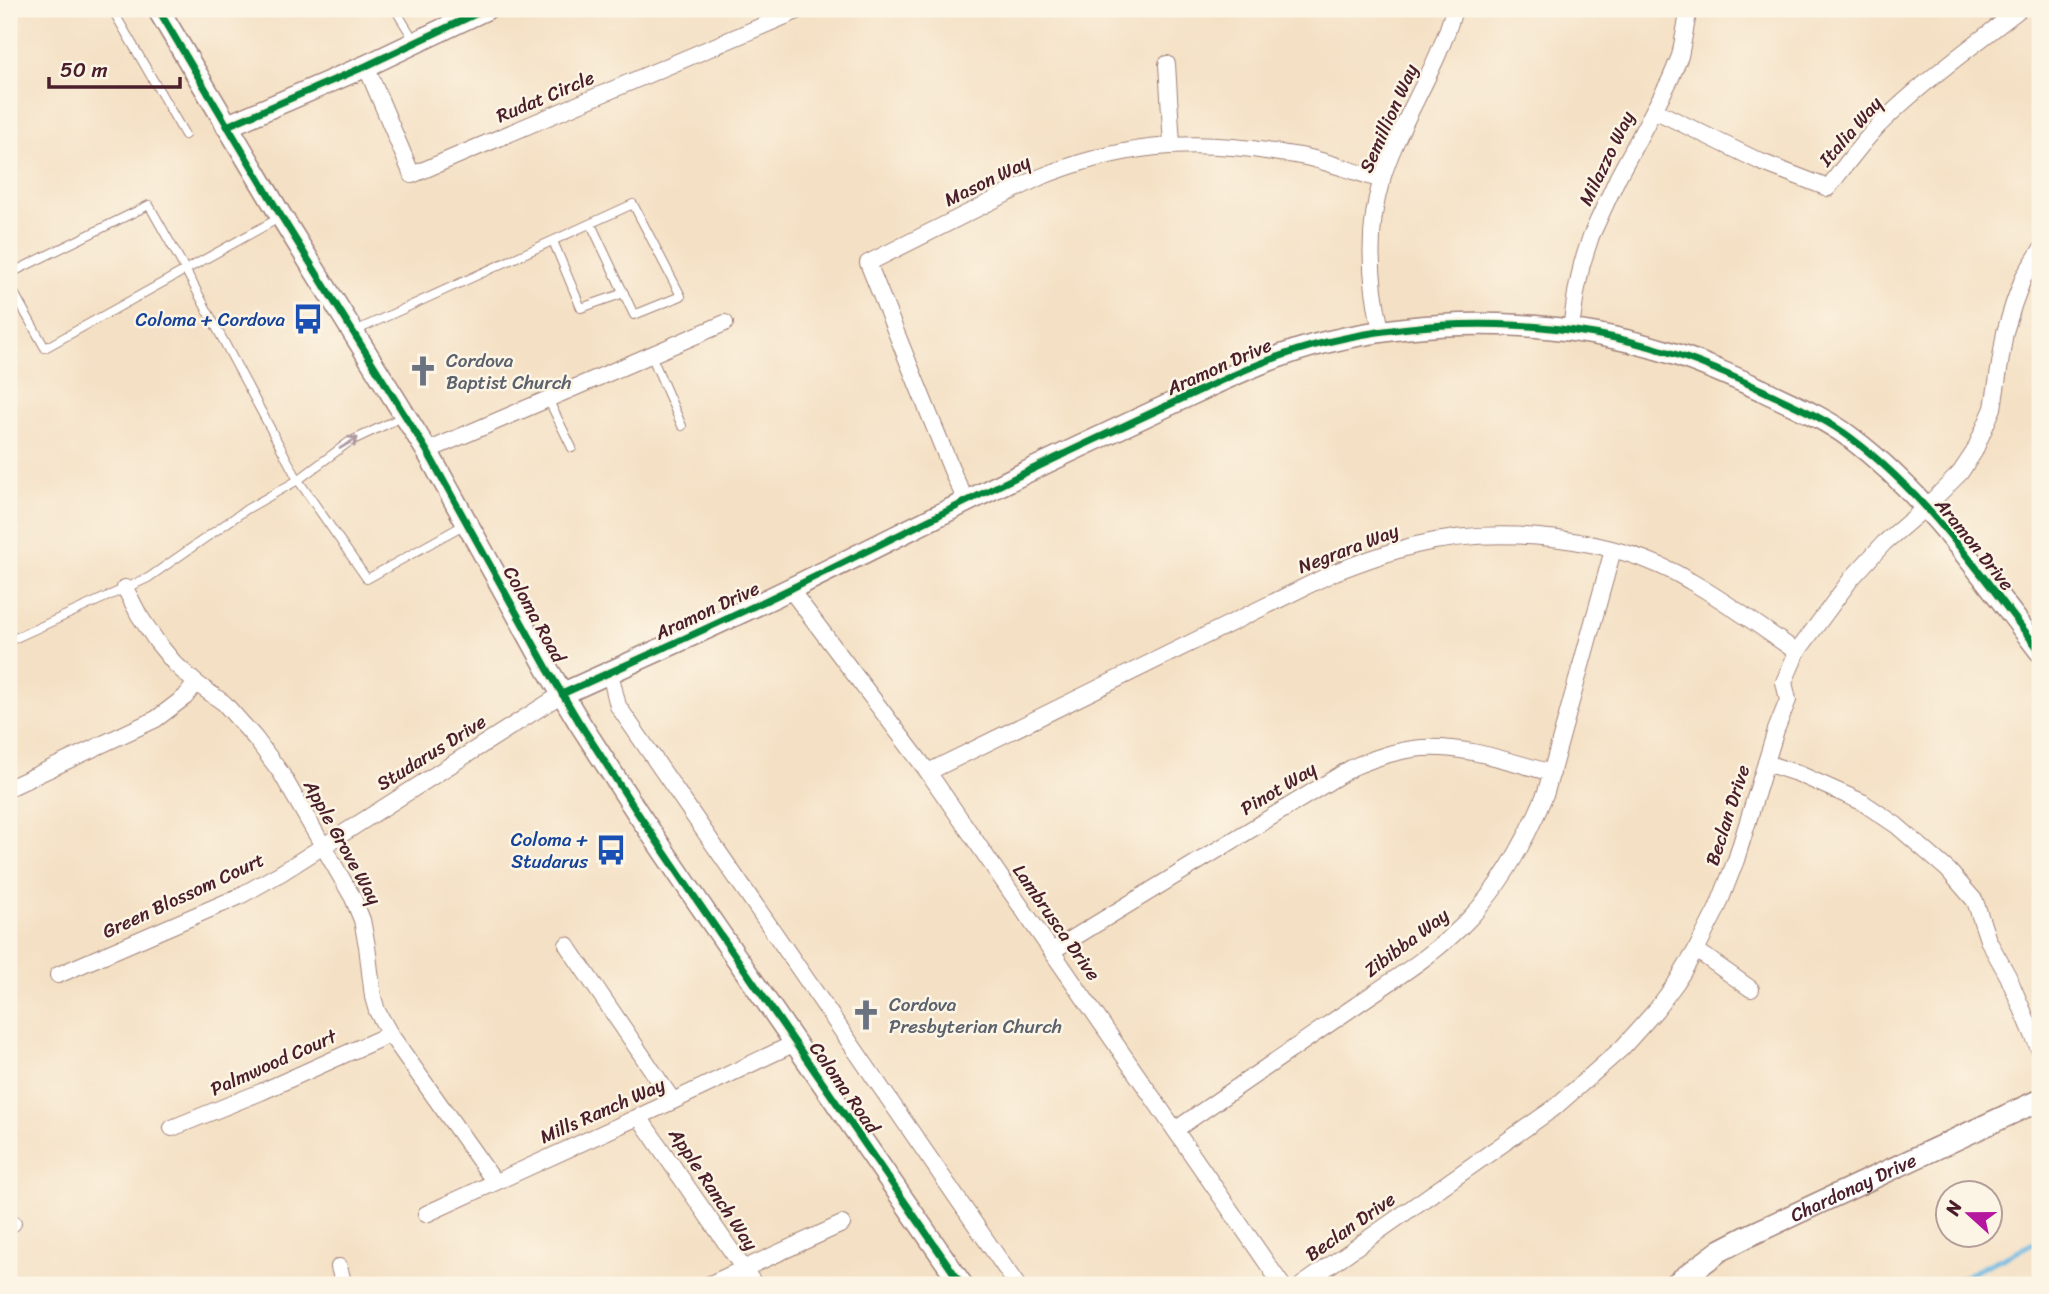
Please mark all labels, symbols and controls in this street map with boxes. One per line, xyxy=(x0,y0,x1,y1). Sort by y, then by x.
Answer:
scale bar xyxy=(49,46,180,90)
text: 50 m xyxy=(60,51,108,89)
street label: Semillion Way xyxy=(1350,58,1427,178)
street label: Rudat Circle xyxy=(491,61,600,132)
street label: Italia Way xyxy=(1810,88,1891,175)
street label: Milazzo Way xyxy=(1569,105,1644,211)
street label: Mason Way xyxy=(938,145,1036,216)
bus stop icon: Coloma + Cordova xyxy=(291,302,325,336)
place label: Coloma + Cordova xyxy=(135,303,285,336)
street label: Aramon Drive xyxy=(1160,328,1277,405)
place label: Cordova Baptist Church xyxy=(446,344,571,399)
church icon: Cordova Baptist Church xyxy=(406,354,440,388)
one-way arrow xyxy=(339,436,359,450)
street label: Aramon Drive xyxy=(1926,490,2023,599)
street label: Negrara Way xyxy=(1293,514,1404,583)
street label: Coloma Road xyxy=(494,560,576,670)
street label: Aramon Drive xyxy=(648,572,765,650)
street label: Studarus Drive xyxy=(370,705,493,799)
street label: Pinot Way xyxy=(1234,752,1323,824)
street label: Beclan Drive xyxy=(1696,760,1759,870)
street label: Apple Grove Way xyxy=(294,773,391,911)
place label: Coloma + Studarus xyxy=(511,823,588,878)
bus stop icon: Coloma + Studarus xyxy=(594,833,628,867)
street label: Green Blossom Court xyxy=(97,843,270,948)
street label: Lambrusca Drive xyxy=(1004,857,1109,988)
street label: Zibibba Way xyxy=(1356,899,1456,986)
place label: Cordova Presbyterian Church xyxy=(889,988,1062,1043)
church icon: Cordova Presbyterian Church xyxy=(849,998,883,1032)
street label: Palmwood Court xyxy=(205,1019,343,1105)
street label: Coloma Road xyxy=(801,1034,890,1142)
street label: Mills Ranch Way xyxy=(534,1068,671,1153)
street label: Apple Ranch Way xyxy=(659,1120,767,1258)
street label: Chardonay Drive xyxy=(1785,1144,1922,1231)
north arrow xyxy=(1934,1178,2004,1248)
street label: Beclan Drive xyxy=(1298,1183,1403,1270)
text: N xyxy=(1935,1195,1972,1221)

